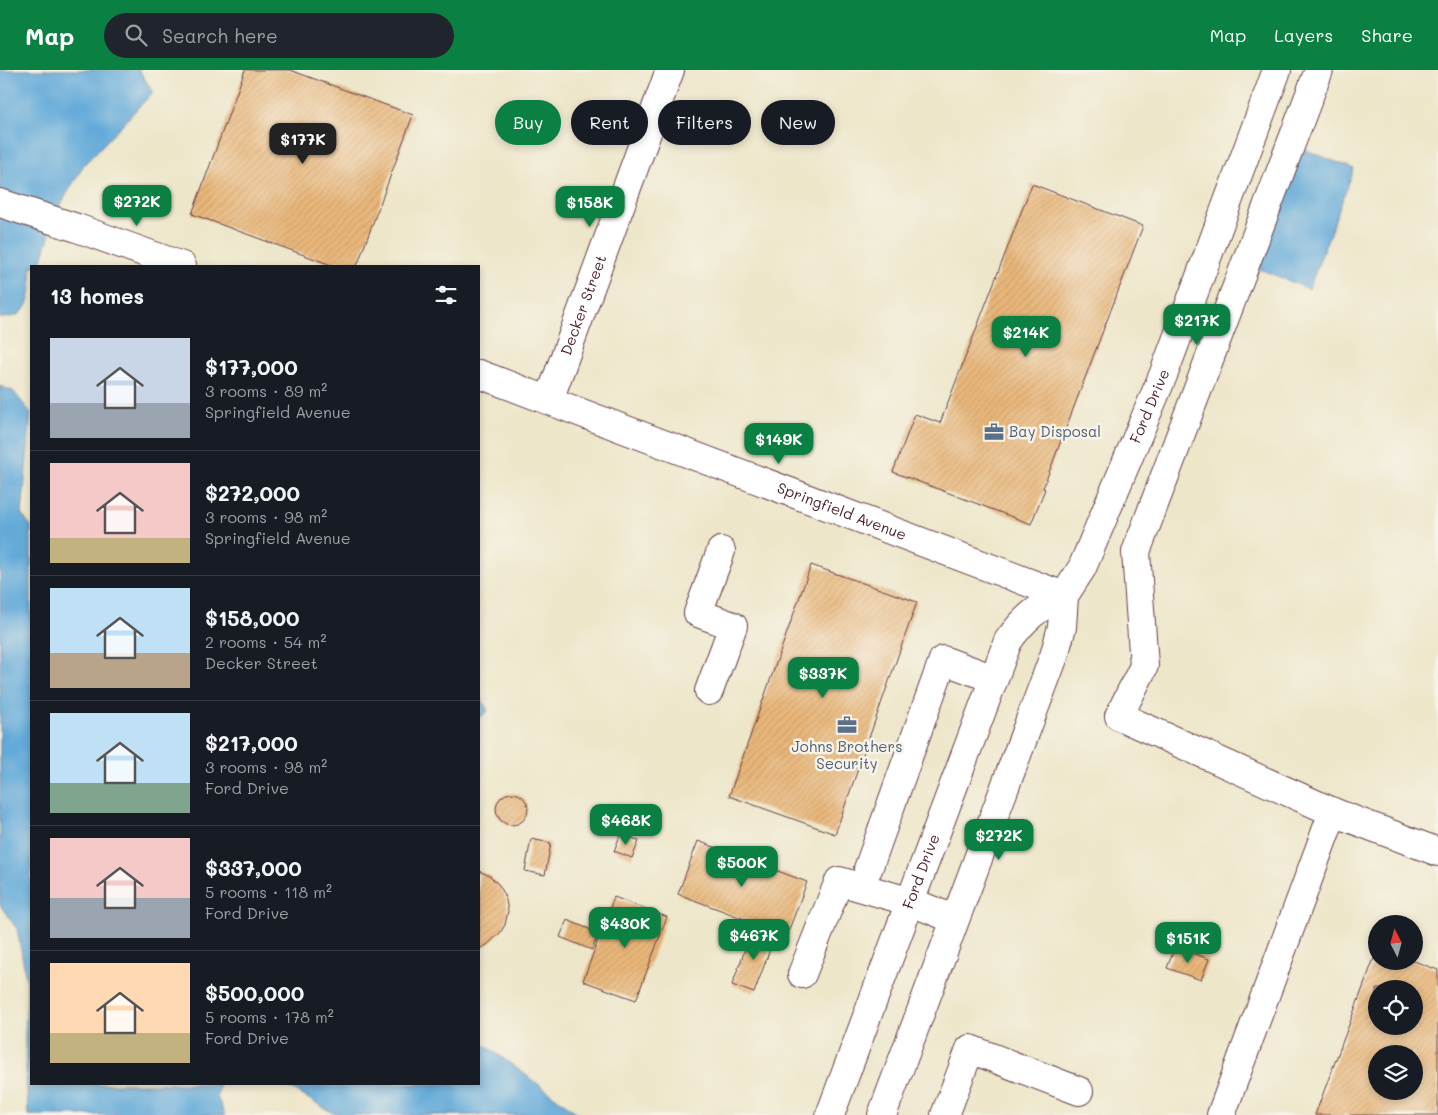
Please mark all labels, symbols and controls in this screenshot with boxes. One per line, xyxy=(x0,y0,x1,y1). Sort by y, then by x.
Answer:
search box xyxy=(104,13,454,58)
text: Map xyxy=(25,20,74,51)
icon: search xyxy=(122,21,150,49)
text: Search here xyxy=(162,23,278,48)
text: Map xyxy=(1210,23,1246,47)
text: Layers xyxy=(1274,23,1333,47)
text: Share xyxy=(1361,23,1413,47)
chip: Buy xyxy=(495,100,561,145)
chip: Rent xyxy=(571,100,648,145)
chip: Filters xyxy=(658,100,751,145)
chip: New xyxy=(761,100,835,145)
pin: $177K xyxy=(268,122,338,165)
text: $177K xyxy=(280,128,326,149)
pin: $272K xyxy=(102,184,172,227)
pin: $158K xyxy=(555,186,625,228)
text: $272K xyxy=(113,190,161,211)
text: $158K xyxy=(567,191,613,212)
street label: Decker Street xyxy=(555,252,610,358)
icon: filters xyxy=(432,281,460,309)
text: 13 homes xyxy=(50,282,144,309)
pin: $217K xyxy=(1162,304,1232,346)
text: $217K xyxy=(1174,309,1220,330)
pin: $214K xyxy=(991,316,1061,358)
text: $214K xyxy=(1003,321,1049,342)
text: $177,000 xyxy=(205,353,298,380)
icon: home xyxy=(90,358,150,418)
street label: Ford Drive xyxy=(1125,366,1174,446)
text: 3 rooms · 89 m² xyxy=(205,380,327,401)
text: Springfield Avenue xyxy=(205,401,351,422)
office icon: Bay Disposal xyxy=(983,421,1005,443)
place label: Bay Disposal xyxy=(1009,421,1101,441)
pin: $149K xyxy=(744,422,814,465)
text: $149K xyxy=(755,428,803,449)
street label: Springfield Avenue xyxy=(775,477,910,544)
text: $272,000 xyxy=(205,479,300,506)
icon: home xyxy=(90,483,150,543)
text: 3 rooms · 98 m² xyxy=(205,506,327,527)
text: Springfield Avenue xyxy=(205,527,351,548)
text: $158,000 xyxy=(205,604,300,631)
icon: home xyxy=(90,608,150,668)
text: 2 rooms · 54 m² xyxy=(205,631,326,652)
text: Decker Street xyxy=(205,652,318,673)
pin: $337K xyxy=(788,656,858,699)
text: $337K xyxy=(799,662,847,683)
office icon: Johns Brothers Security xyxy=(836,714,858,736)
text: $217,000 xyxy=(205,729,298,756)
icon: home xyxy=(90,733,150,793)
place label: Johns Brothers Security xyxy=(792,736,902,773)
text: 3 rooms · 98 m² xyxy=(205,756,327,777)
text: Ford Drive xyxy=(205,777,289,798)
pin: $468K xyxy=(591,804,661,846)
text: $468K xyxy=(601,809,651,830)
pin: $272K xyxy=(964,818,1034,861)
text: $272K xyxy=(975,824,1023,845)
street label: Ford Drive xyxy=(897,831,944,912)
pin: $500K xyxy=(707,846,777,888)
text: $500K xyxy=(717,851,767,872)
text: $337,000 xyxy=(205,854,302,881)
icon: home xyxy=(90,858,150,918)
text: 5 rooms · 118 m² xyxy=(205,881,332,902)
text: Ford Drive xyxy=(205,902,289,923)
pin: $430K xyxy=(590,906,660,949)
text: $430K xyxy=(600,912,650,933)
north arrow xyxy=(1368,915,1422,970)
map controls xyxy=(1368,915,1423,1100)
pin: $467K xyxy=(719,918,789,961)
pin: $151K xyxy=(1153,922,1223,964)
text: $467K xyxy=(729,924,779,945)
text: $151K xyxy=(1166,927,1210,948)
text: $500,000 xyxy=(205,979,304,1006)
button: locate xyxy=(1368,980,1423,1035)
icon: home xyxy=(90,983,150,1043)
text: 5 rooms · 178 m² xyxy=(205,1006,334,1027)
text: Ford Drive xyxy=(205,1027,289,1048)
button: layers xyxy=(1368,1045,1423,1100)

